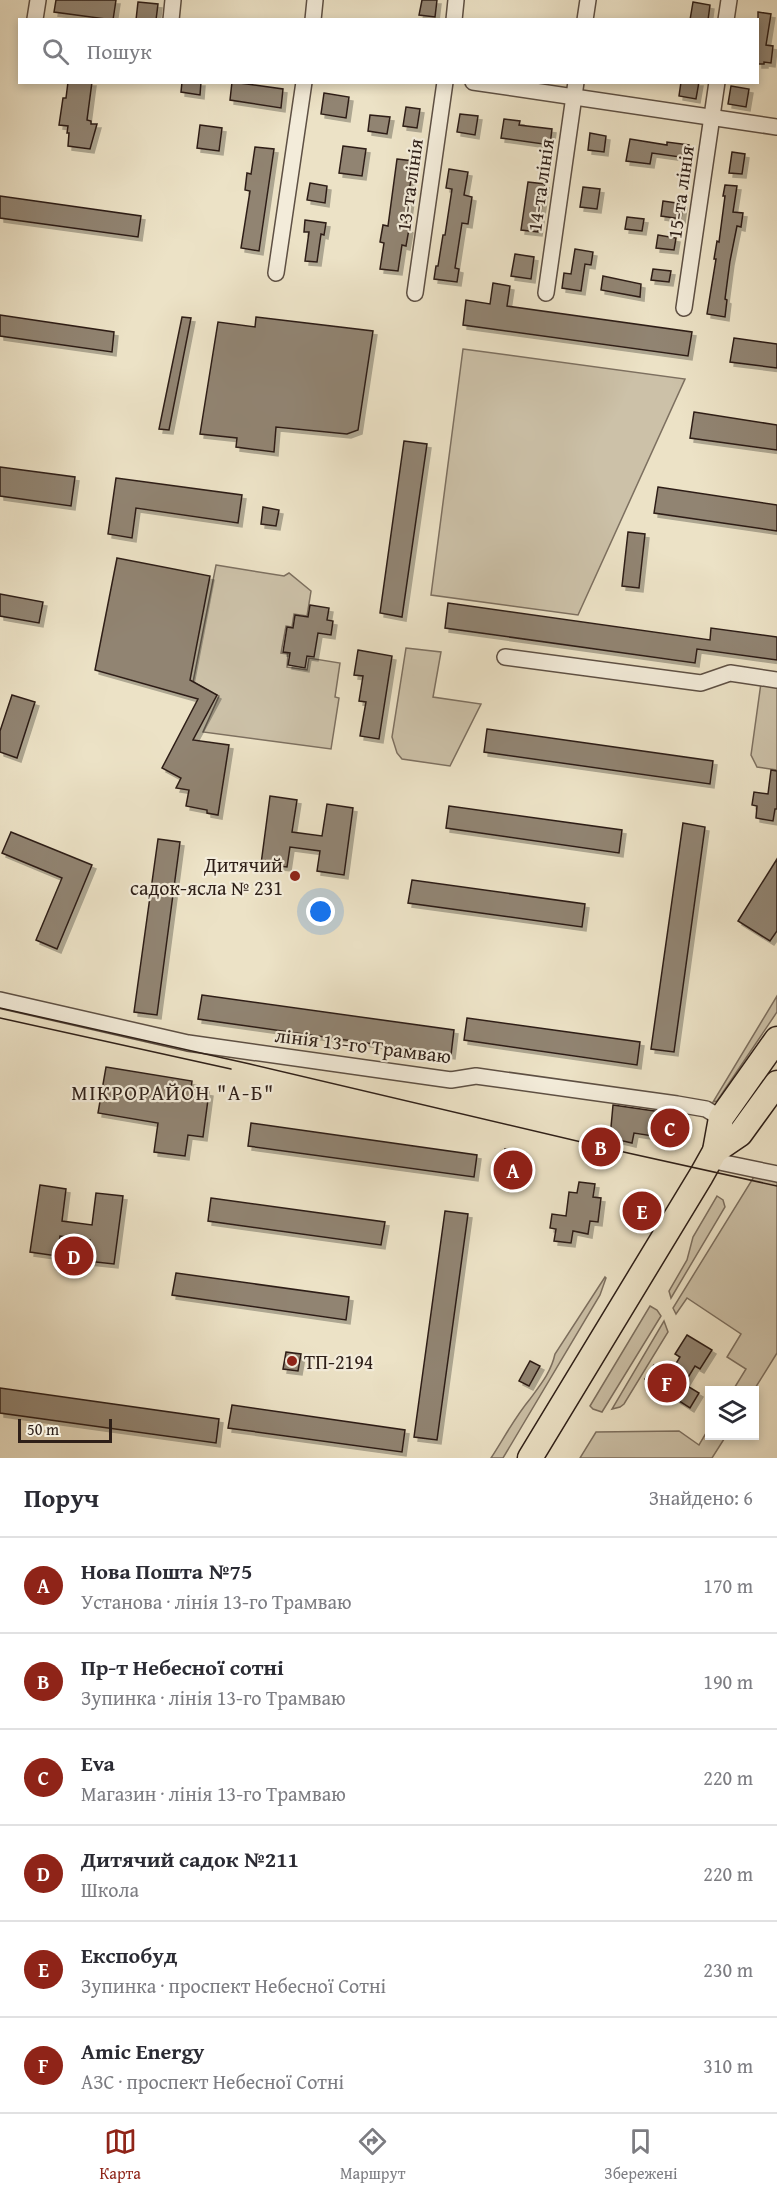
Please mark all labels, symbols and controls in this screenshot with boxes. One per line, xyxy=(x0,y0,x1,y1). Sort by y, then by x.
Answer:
search box xyxy=(18,18,759,84)
icon: search xyxy=(39,35,72,68)
text: Пошук xyxy=(87,35,152,67)
street label: 13-та лінія xyxy=(388,137,430,233)
street label: 14-та лінія xyxy=(519,137,561,233)
street label: 15-та лінія xyxy=(659,144,701,240)
place label: Дитячий садок-ясла № 231 xyxy=(130,850,283,902)
marker: Дитячий садок-ясла № 231 xyxy=(288,869,302,883)
your location xyxy=(306,897,335,926)
street label: лінія 13-го Трамваю xyxy=(273,1020,453,1070)
district label: МІКРОРАЙОН "А-Б" xyxy=(71,1077,275,1108)
pin: C xyxy=(650,1106,690,1150)
pin: B xyxy=(582,1124,620,1170)
pin: A xyxy=(494,1148,532,1192)
pin: E xyxy=(622,1188,662,1234)
pin: D xyxy=(54,1234,94,1278)
place label: ТП-2194 xyxy=(304,1347,373,1376)
marker: ТП-2194 xyxy=(285,1354,299,1368)
pin: F xyxy=(648,1360,686,1406)
map controls xyxy=(705,1386,759,1440)
button: layers xyxy=(705,1386,759,1440)
scale bar xyxy=(18,1416,112,1444)
text: 50 m xyxy=(27,1417,59,1441)
text: Поруч xyxy=(24,1478,99,1517)
text: Знайдено: 6 xyxy=(649,1483,753,1512)
text: Нова Пошта №75 xyxy=(81,1555,252,1587)
text: A xyxy=(37,1571,50,1600)
text: 170 m xyxy=(703,1571,753,1600)
text: Установа · лінія 13-го Трамваю xyxy=(81,1587,352,1616)
text: Пр-т Небесної сотні xyxy=(81,1651,284,1683)
text: B xyxy=(37,1667,50,1696)
text: 190 m xyxy=(703,1667,753,1696)
text: Зупинка · лінія 13-го Трамваю xyxy=(81,1683,346,1712)
text: Eva xyxy=(81,1747,115,1779)
text: C xyxy=(38,1763,49,1792)
text: 220 m xyxy=(703,1763,753,1792)
text: Магазин · лінія 13-го Трамваю xyxy=(81,1779,346,1808)
text: Дитячий садок №211 xyxy=(81,1843,299,1875)
text: D xyxy=(37,1859,50,1888)
text: 220 m xyxy=(703,1859,753,1888)
text: Школа xyxy=(81,1875,139,1904)
text: Експобуд xyxy=(81,1939,177,1971)
text: E xyxy=(38,1955,49,1984)
text: 230 m xyxy=(703,1955,753,1984)
text: Зупинка · проспект Небесної Сотні xyxy=(81,1971,386,2000)
text: Amic Energy xyxy=(81,2035,204,2067)
text: F xyxy=(38,2051,49,2080)
text: 310 m xyxy=(703,2051,753,2080)
text: АЗС · проспект Небесної Сотні xyxy=(81,2067,344,2096)
tab: Карта xyxy=(100,2125,141,2185)
tab: Маршрут xyxy=(340,2125,405,2185)
tab: Збережені xyxy=(604,2125,677,2185)

